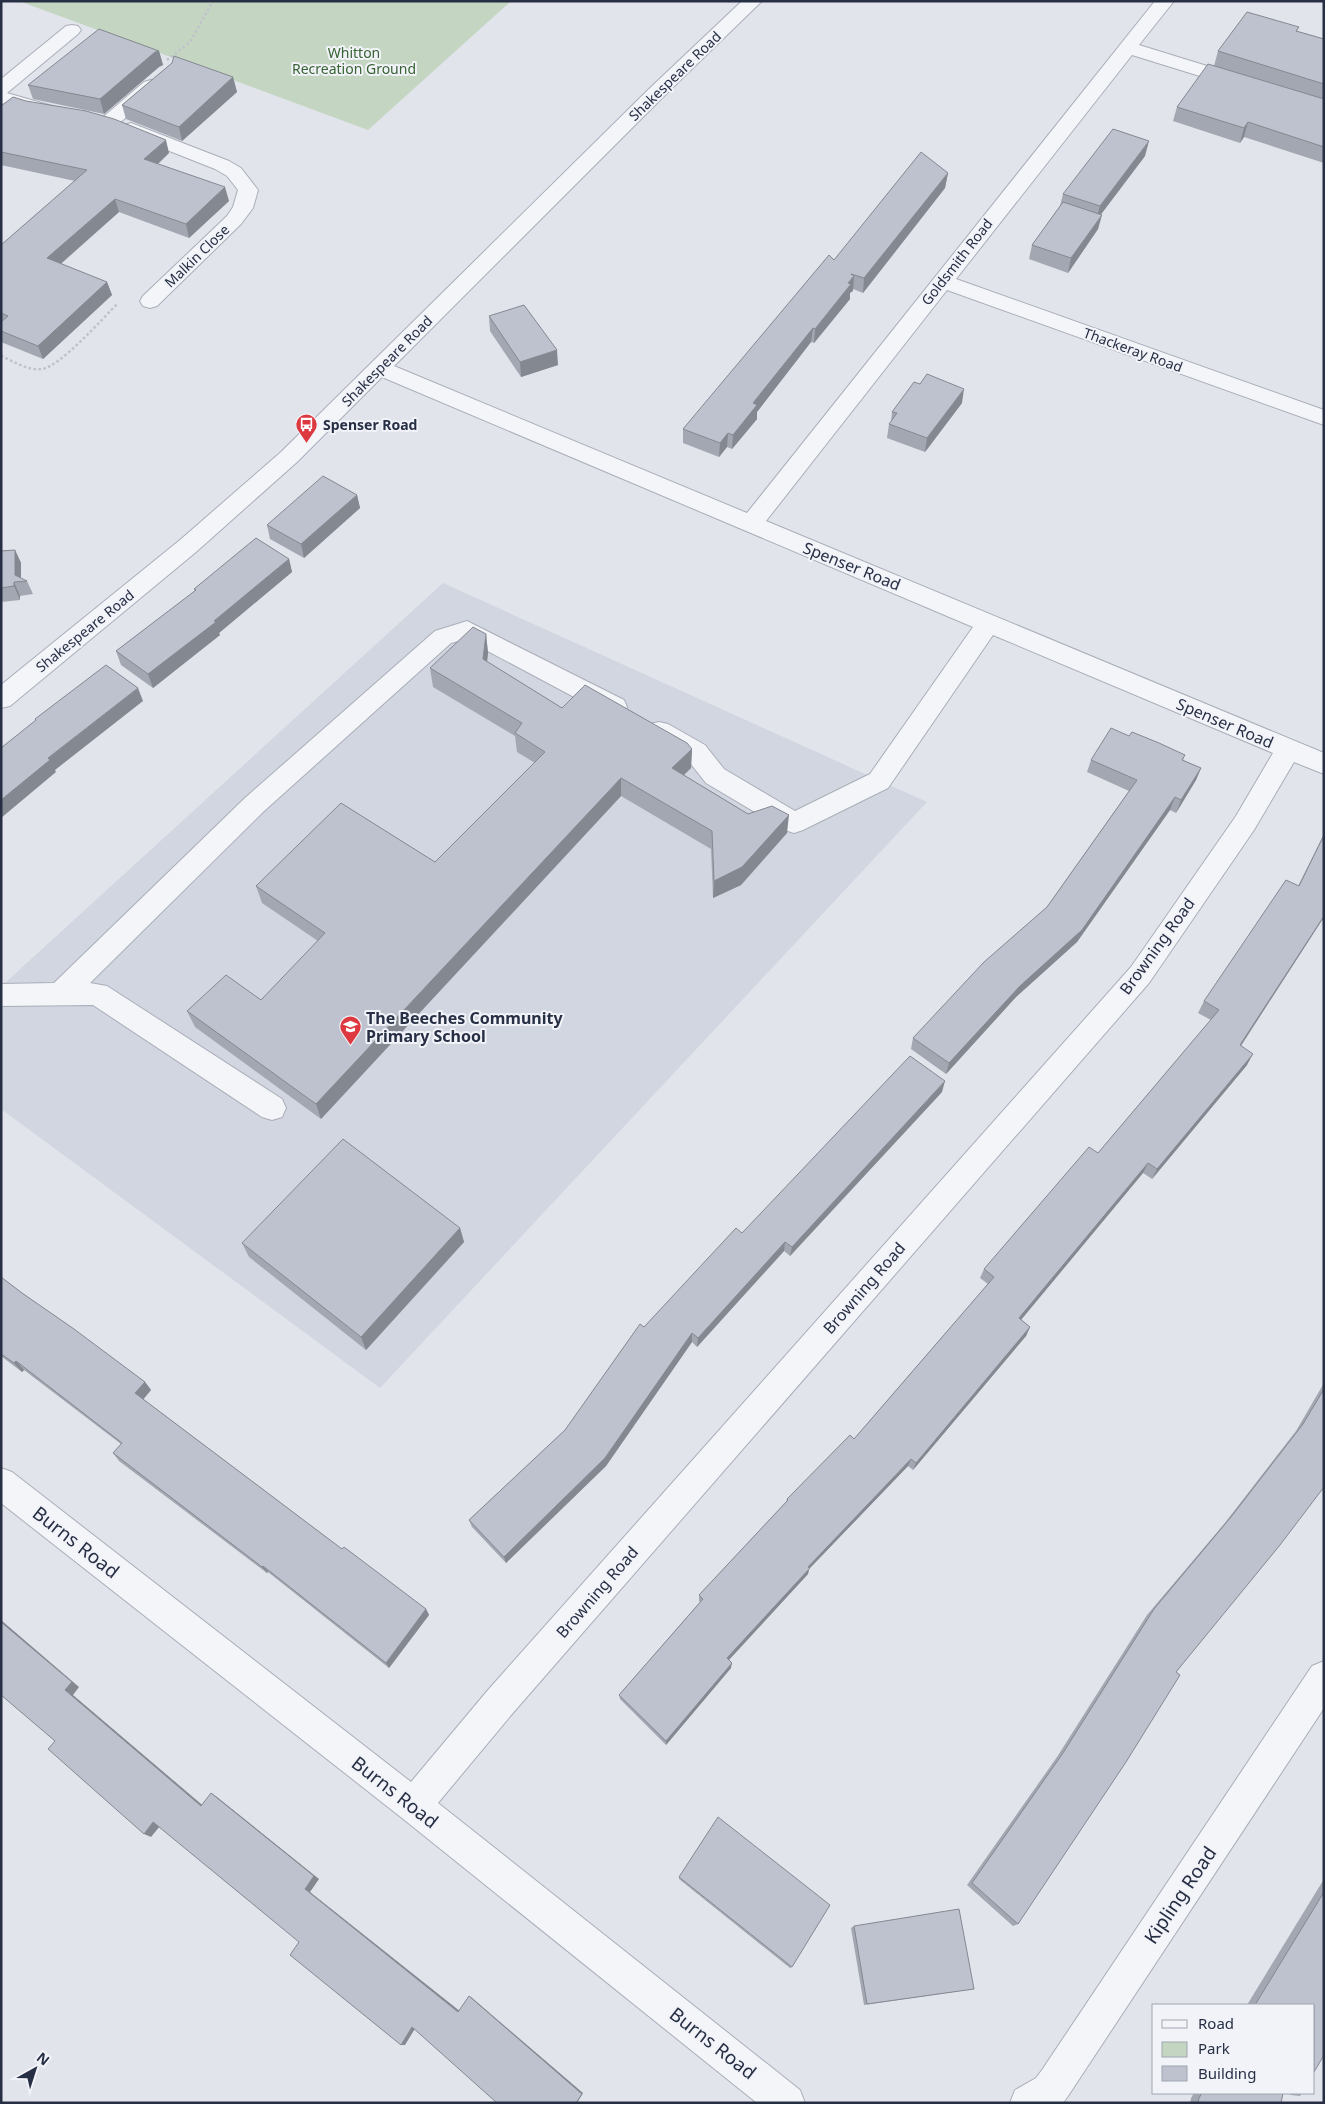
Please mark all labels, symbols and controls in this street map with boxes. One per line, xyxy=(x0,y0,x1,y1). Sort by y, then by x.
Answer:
street label: Shakespeare Road xyxy=(624,27,725,125)
park label: Whitton Recreation Ground xyxy=(292,43,416,78)
street label: Goldsmith Road xyxy=(917,214,997,309)
street label: Malkin Close xyxy=(160,220,233,291)
street label: Shakespeare Road xyxy=(337,311,436,410)
street label: Thackeray Road xyxy=(1081,323,1185,376)
bus stop icon: Spenser Road xyxy=(295,413,319,444)
place label: Spenser Road xyxy=(323,415,417,434)
street label: Spenser Road xyxy=(800,536,904,596)
street label: Shakespeare Road xyxy=(32,585,138,676)
street label: Spenser Road xyxy=(1173,693,1277,753)
street label: Browning Road xyxy=(1114,893,1200,999)
place label: The Beeches Community Primary School xyxy=(366,1007,563,1047)
school or university icon: The Beeches Community Primary School xyxy=(338,1015,362,1046)
street label: Browning Road xyxy=(818,1237,910,1339)
street label: Burns Road xyxy=(27,1500,125,1584)
street label: Browning Road xyxy=(551,1541,643,1643)
street label: Burns Road xyxy=(346,1750,444,1834)
street label: Kipling Road xyxy=(1138,1841,1222,1949)
street label: Burns Road xyxy=(664,2001,762,2085)
legend xyxy=(1152,2004,1315,2094)
text: Road xyxy=(1198,2013,1234,2033)
text: Park xyxy=(1198,2038,1230,2058)
north arrow xyxy=(10,2044,60,2094)
text: N xyxy=(33,2048,54,2069)
text: Building xyxy=(1198,2063,1256,2083)

